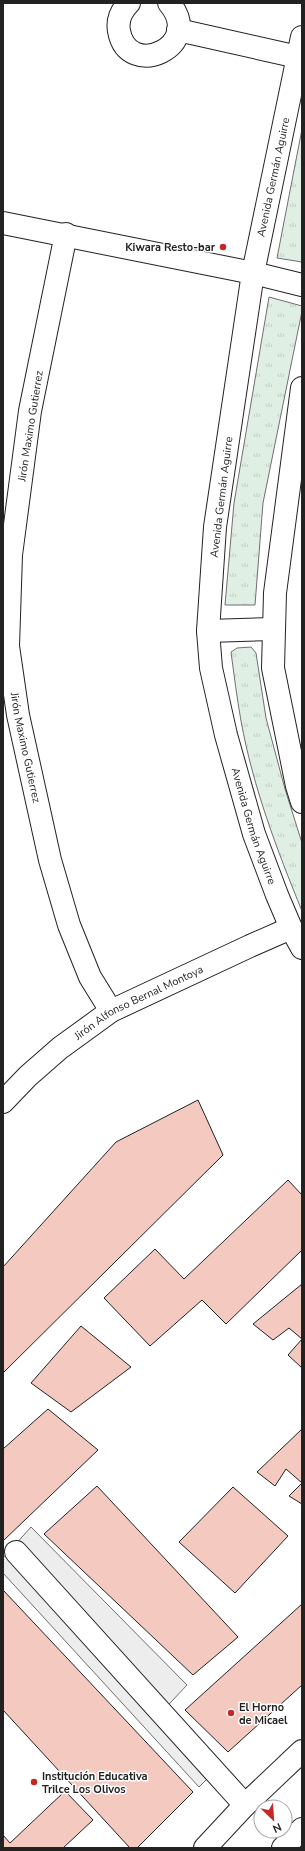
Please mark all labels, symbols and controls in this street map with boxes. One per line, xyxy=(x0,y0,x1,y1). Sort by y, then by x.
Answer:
street label: Avenida Germán Aguirre xyxy=(253,116,294,238)
place label: Kiwara Resto-bar xyxy=(125,240,216,255)
marker: Kiwara Resto-bar xyxy=(218,242,228,252)
street label: Jirón Maximo Gutierrez xyxy=(14,369,47,484)
street label: Avenida Germán Aguirre xyxy=(207,435,236,558)
street label: Jirón Maximo Gutierrez xyxy=(7,690,44,804)
street label: Avenida Germán Aguirre xyxy=(228,766,279,887)
street label: Jirón Alfonso Bernal Montoya xyxy=(70,962,206,1044)
place label: El Horno de Micael xyxy=(239,1700,288,1728)
marker: El Horno de Micael xyxy=(226,1708,236,1718)
place label: Institución Educativa Trilce Los Olivos xyxy=(42,1769,148,1797)
marker: Institución Educativa Trilce Los Olivos xyxy=(29,1777,39,1787)
north arrow xyxy=(253,1799,293,1839)
text: N xyxy=(270,1819,284,1836)

